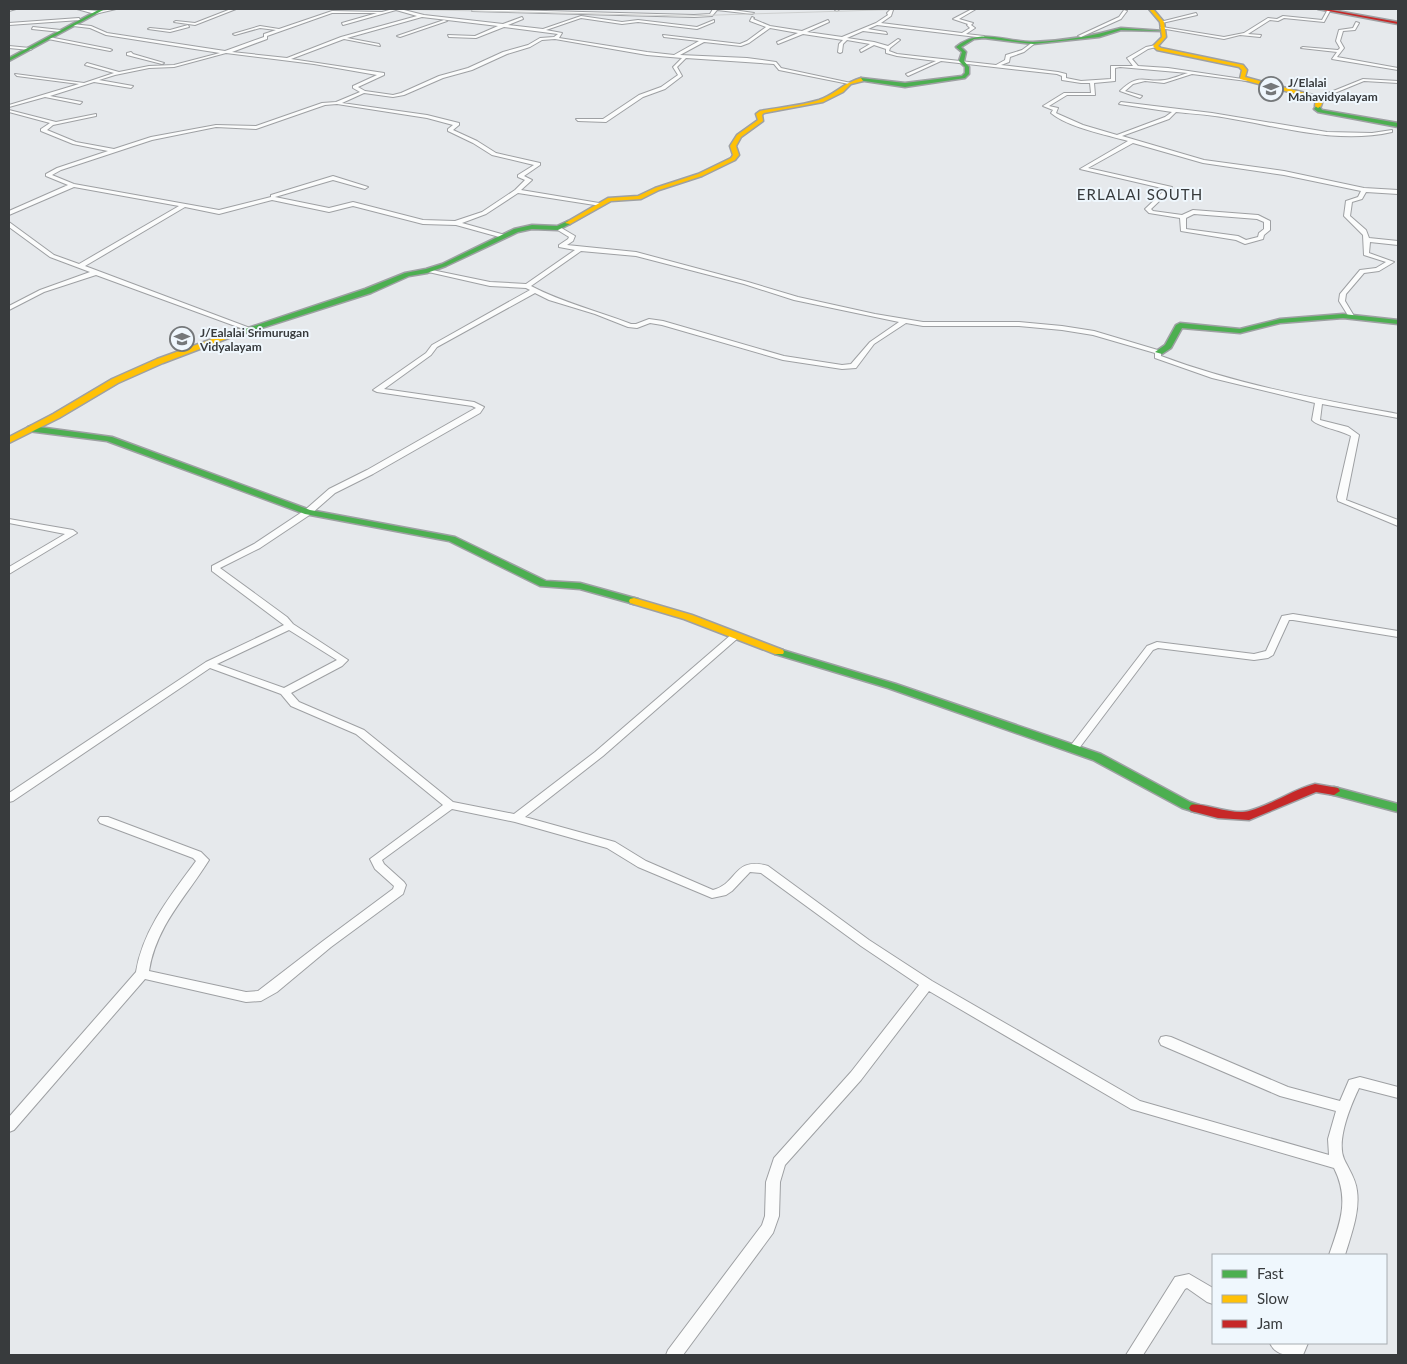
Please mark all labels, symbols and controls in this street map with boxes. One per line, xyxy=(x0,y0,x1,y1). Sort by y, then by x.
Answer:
place label: J/Elalai Mahavidyalayam xyxy=(1288,75,1378,104)
school or university icon: J/Elalai Mahavidyalayam xyxy=(1258,76,1284,102)
district label: ERLALAI SOUTH xyxy=(1077,185,1203,203)
place label: J/Ealalai Srimurugan Vidyalayam xyxy=(199,325,309,354)
school or university icon: J/Ealalai Srimurugan Vidyalayam xyxy=(169,326,195,352)
legend xyxy=(1212,1254,1387,1344)
text: Fast xyxy=(1257,1264,1284,1282)
text: Slow xyxy=(1257,1289,1289,1307)
text: Jam xyxy=(1257,1314,1283,1332)

